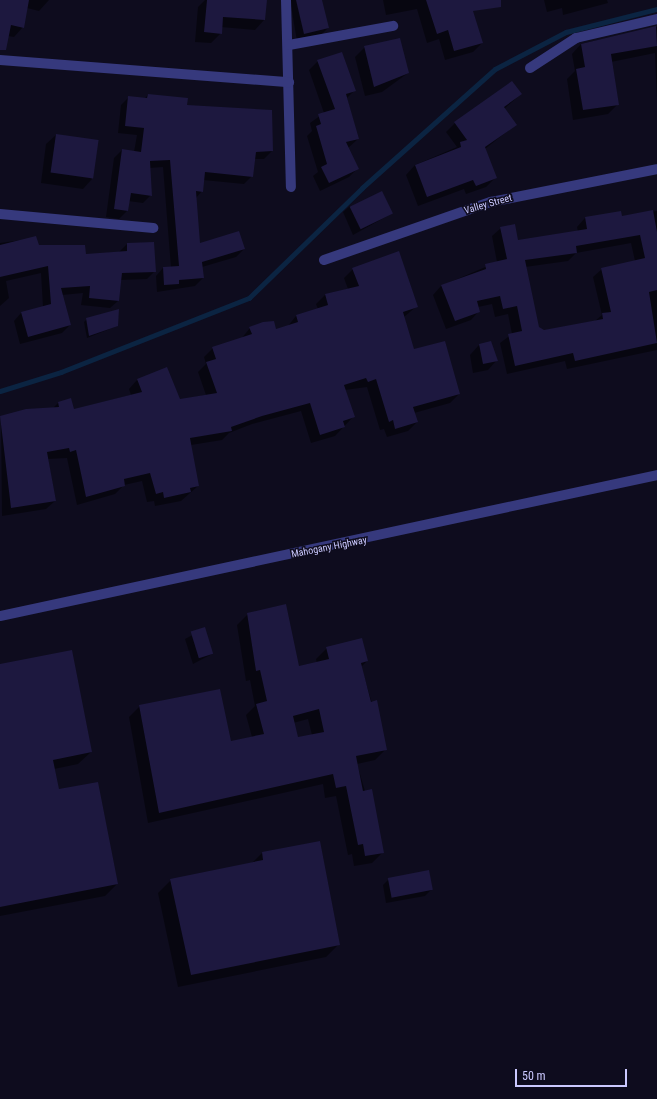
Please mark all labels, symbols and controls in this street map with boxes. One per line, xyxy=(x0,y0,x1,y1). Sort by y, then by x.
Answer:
street label: Valley Street xyxy=(463,191,513,217)
street label: Mahogany Highway xyxy=(290,534,368,560)
scale bar xyxy=(517,1061,629,1087)
text: 50 m xyxy=(522,1069,546,1083)

